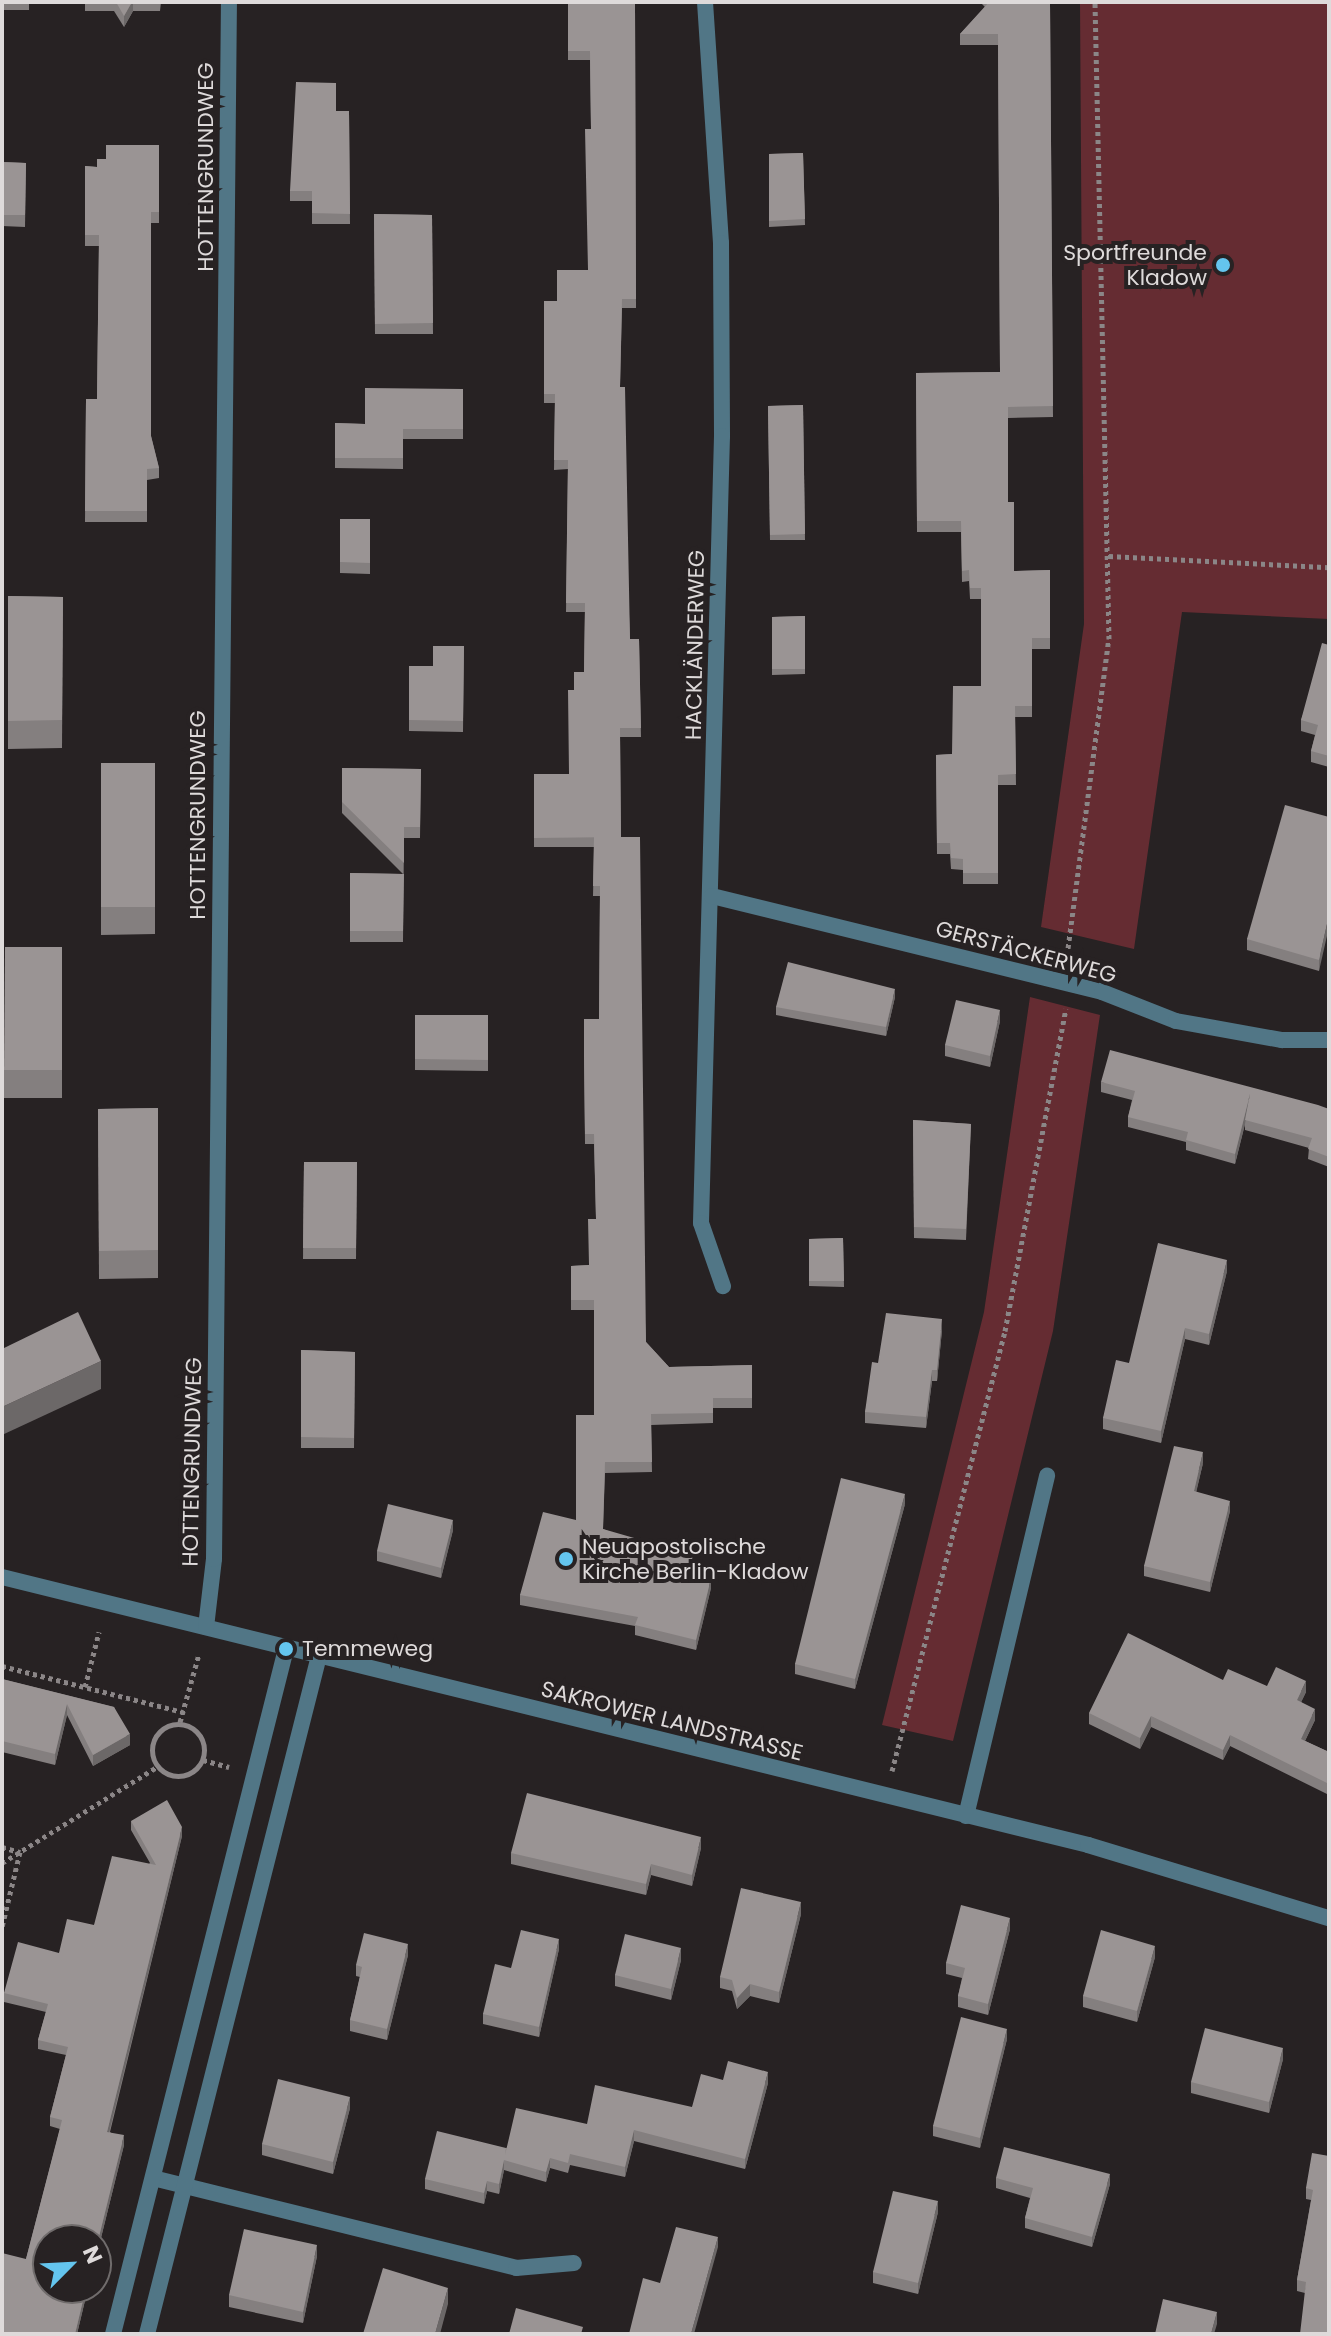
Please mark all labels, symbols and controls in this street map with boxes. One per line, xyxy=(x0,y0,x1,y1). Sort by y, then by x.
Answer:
street label: HOTTENGRUNDWEG xyxy=(193,62,219,272)
place label: Sportfreunde Kladow xyxy=(1063,239,1207,290)
marker: Sportfreunde Kladow xyxy=(1214,256,1232,274)
street label: HACKLÄNDERWEG xyxy=(680,550,710,740)
street label: HOTTENGRUNDWEG xyxy=(185,710,211,920)
street label: GERSTÄCKERWEG xyxy=(933,915,1119,989)
street label: HOTTENGRUNDWEG xyxy=(177,1357,207,1567)
place label: Neuapostolische Kirche Berlin-Kladow xyxy=(582,1533,809,1584)
marker: Neuapostolische Kirche Berlin-Kladow xyxy=(557,1550,575,1568)
place label: Temmeweg xyxy=(302,1636,433,1662)
marker: Temmeweg xyxy=(277,1640,295,1658)
street label: SAKROWER LANDSTRASSE xyxy=(538,1676,806,1766)
north arrow xyxy=(32,2224,112,2304)
text: N xyxy=(75,2241,110,2269)

